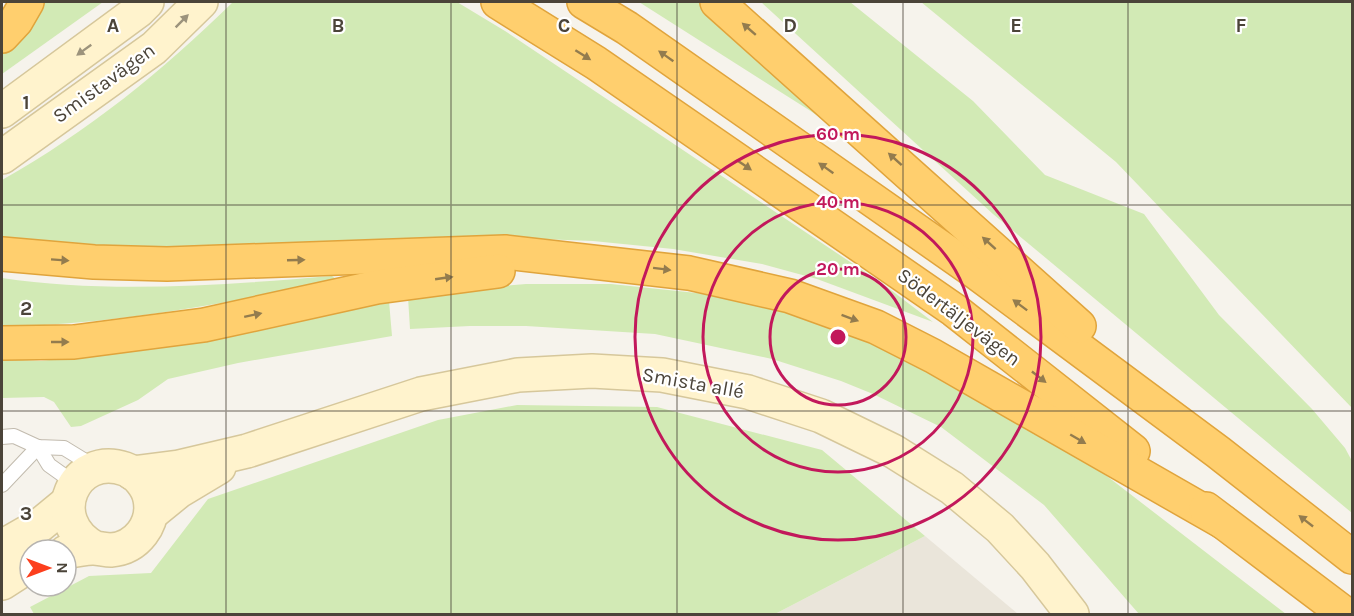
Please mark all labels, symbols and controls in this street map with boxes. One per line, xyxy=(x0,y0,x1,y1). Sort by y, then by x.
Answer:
text: A xyxy=(107,14,120,37)
one-way arrow xyxy=(174,14,188,28)
text: B xyxy=(332,14,344,37)
text: C xyxy=(558,14,570,37)
text: D xyxy=(783,14,797,37)
text: E xyxy=(1010,14,1022,37)
text: F xyxy=(1236,14,1247,37)
one-way arrow xyxy=(742,23,757,36)
street label: Smistavägen xyxy=(48,38,160,128)
one-way arrow xyxy=(77,44,93,56)
one-way arrow xyxy=(575,49,591,60)
one-way arrow xyxy=(659,50,675,62)
text: 1 xyxy=(22,91,30,114)
text: 60 m xyxy=(816,123,860,145)
one-way arrow xyxy=(887,152,902,166)
one-way arrow xyxy=(736,159,752,171)
one-way arrow xyxy=(818,162,834,174)
text: 40 m xyxy=(816,191,860,213)
one-way arrow xyxy=(981,236,996,250)
one-way arrow xyxy=(50,255,69,265)
one-way arrow xyxy=(287,255,306,264)
text: 20 m xyxy=(816,258,860,280)
street label: Södertäljevägen xyxy=(893,263,1025,371)
one-way arrow xyxy=(653,265,672,274)
one-way arrow xyxy=(435,274,454,283)
text: 2 xyxy=(20,297,32,320)
one-way arrow xyxy=(1012,299,1027,311)
one-way arrow xyxy=(244,310,263,319)
one-way arrow xyxy=(841,314,859,323)
centre of rings xyxy=(828,327,848,347)
one-way arrow xyxy=(50,337,69,347)
street label: Smista allé xyxy=(640,363,746,403)
one-way arrow xyxy=(1031,370,1046,382)
one-way arrow xyxy=(1070,433,1086,444)
text: 3 xyxy=(20,502,32,525)
one-way arrow xyxy=(1299,516,1314,528)
north arrow xyxy=(18,538,78,598)
text: N xyxy=(53,562,72,574)

